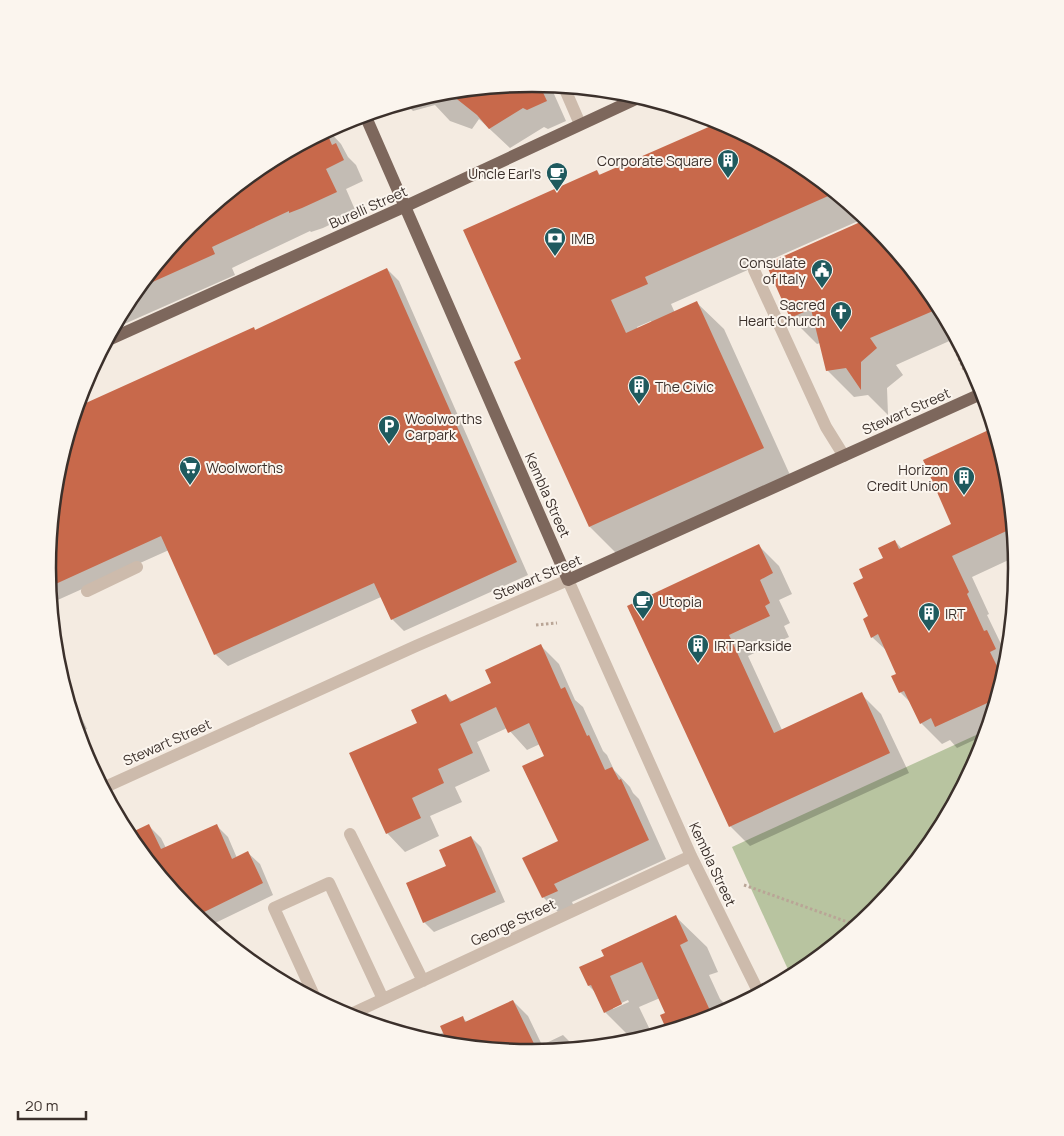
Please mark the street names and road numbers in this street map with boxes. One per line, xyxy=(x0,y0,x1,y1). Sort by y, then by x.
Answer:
street label: Burelli Street xyxy=(326,181,410,233)
street label: Stewart Street xyxy=(859,383,953,439)
street label: Kembla Street xyxy=(521,450,575,541)
street label: Stewart Street xyxy=(490,550,585,604)
street label: Stewart Street xyxy=(120,714,214,770)
street label: Kembla Street xyxy=(685,819,741,910)
street label: George Street xyxy=(468,894,559,950)

